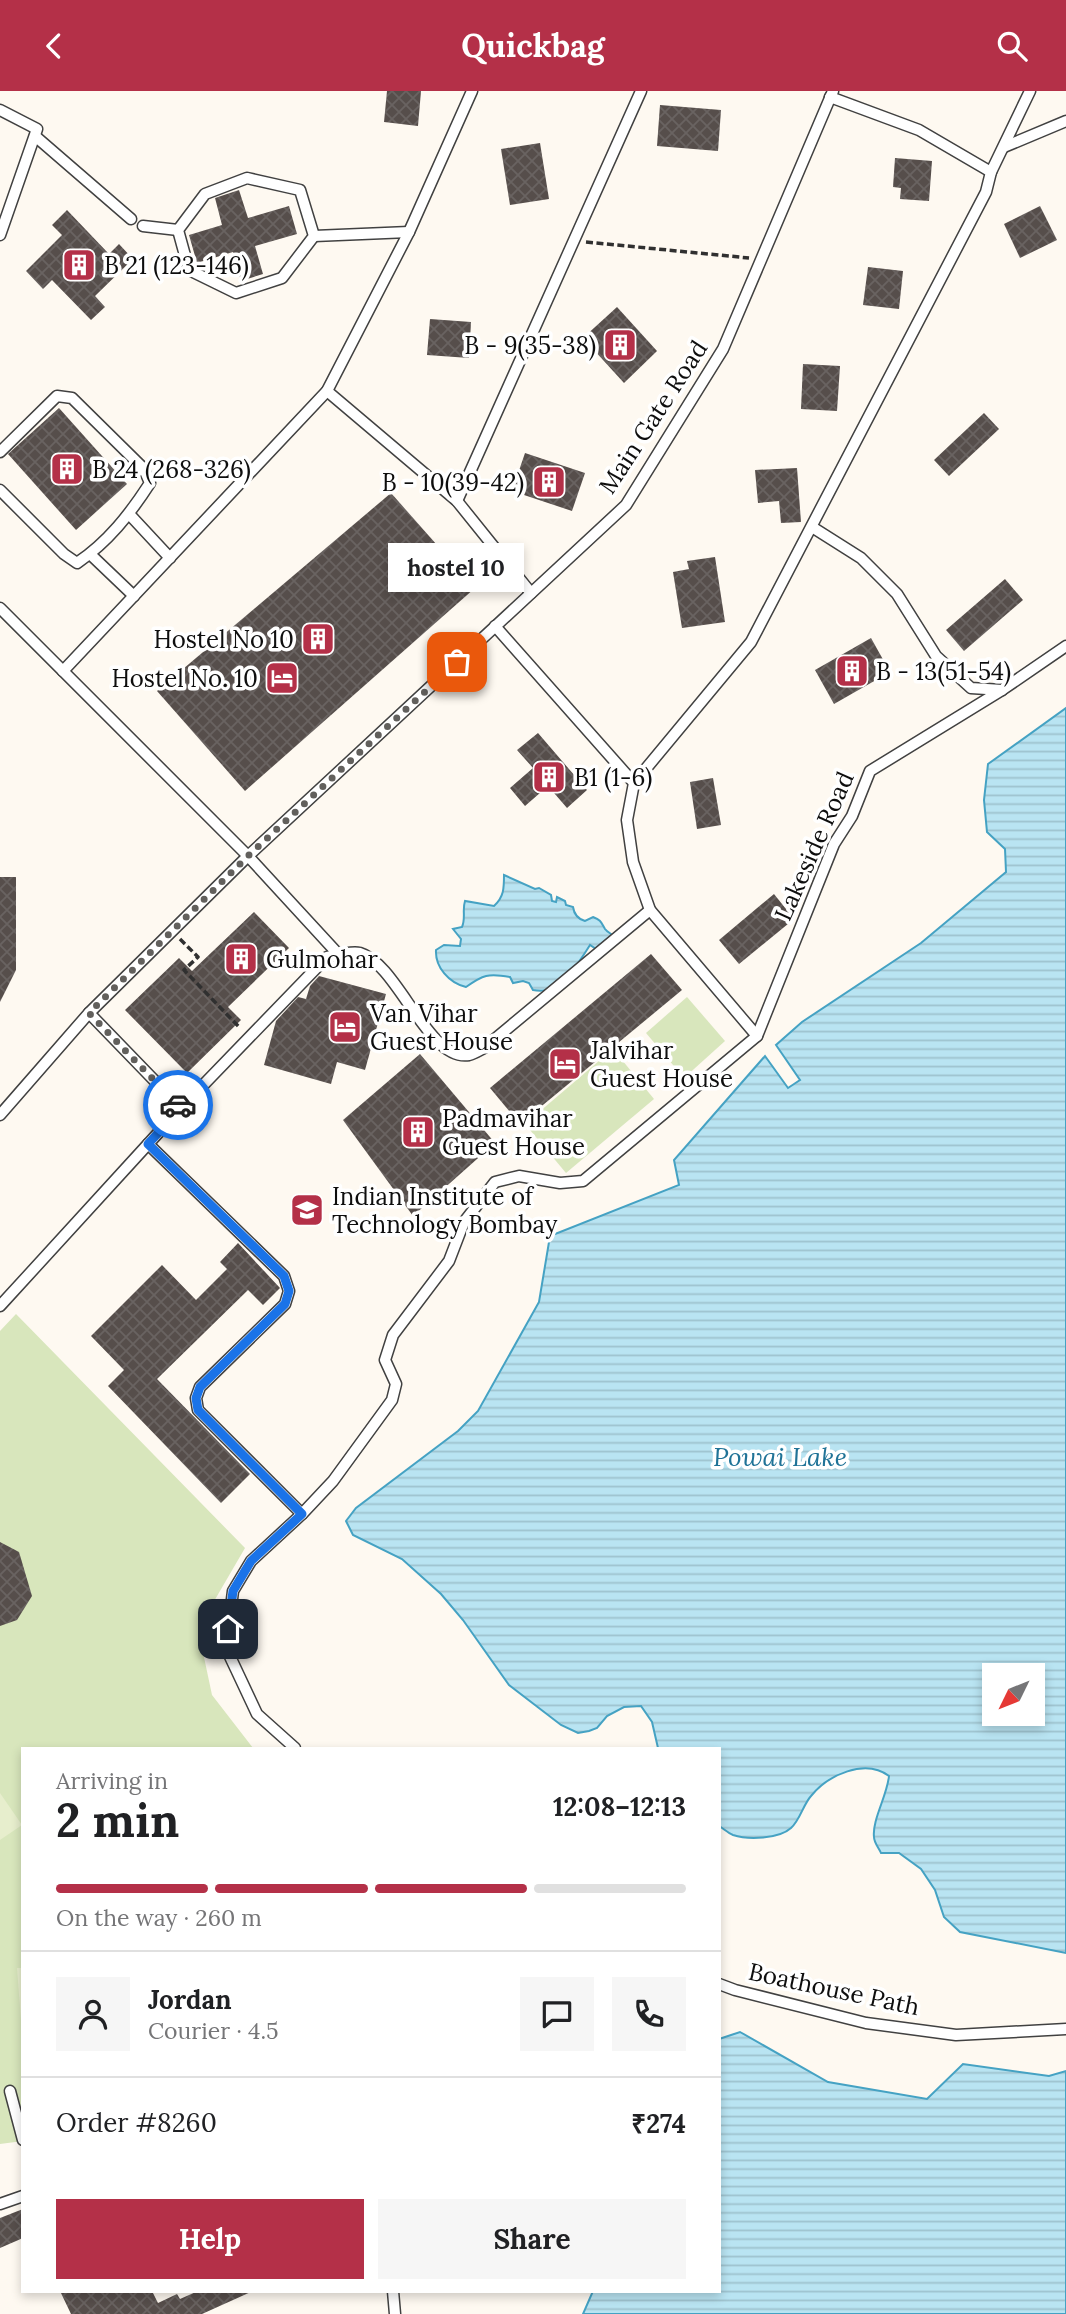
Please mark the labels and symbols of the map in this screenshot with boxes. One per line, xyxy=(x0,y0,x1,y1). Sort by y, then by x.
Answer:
building icon: B 21 (123-146) xyxy=(60,246,98,284)
place label: B 21 (123-146) xyxy=(104,250,249,281)
building icon: B - 9(35-38) xyxy=(601,326,639,364)
place label: B - 9(35-38) xyxy=(464,330,596,361)
street label: Main Gate Road xyxy=(592,334,714,500)
building icon: B 24 (268-326) xyxy=(48,450,86,488)
place label: B 24 (268-326) xyxy=(92,454,251,485)
building icon: B - 10(39-42) xyxy=(530,463,568,501)
place label: B - 10(39-42) xyxy=(382,467,524,498)
callout: hostel 10 xyxy=(389,543,525,592)
building icon: Hostel No 10 xyxy=(299,620,337,658)
place label: Hostel No 10 xyxy=(153,624,294,655)
pin xyxy=(427,632,487,692)
building icon: B - 13(51-54) xyxy=(833,652,871,690)
place label: B - 13(51-54) xyxy=(876,656,1011,687)
hotel icon: Hostel No. 10 xyxy=(263,659,301,697)
place label: Hostel No. 10 xyxy=(112,663,258,694)
building icon: B1 (1-6) xyxy=(530,758,568,796)
place label: B1 (1-6) xyxy=(574,762,652,793)
street label: Lakeside Road xyxy=(767,767,861,925)
building icon: Gulmohar xyxy=(222,940,260,978)
place label: Gulmohar xyxy=(266,944,378,975)
place label: Van Vihar Guest House xyxy=(369,998,513,1057)
hotel icon: Van Vihar Guest House xyxy=(326,1008,364,1046)
place label: Jalvihar Guest House xyxy=(589,1035,733,1094)
hotel icon: Jalvihar Guest House xyxy=(546,1045,584,1083)
courier xyxy=(143,1070,213,1140)
place label: Padmavihar Guest House xyxy=(442,1103,585,1162)
building icon: Padmavihar Guest House xyxy=(399,1113,437,1151)
place label: Indian Institute of Technology Bombay xyxy=(332,1181,558,1240)
school or university icon: Indian Institute of Technology Bombay xyxy=(288,1191,326,1229)
water label: Powai Lake xyxy=(713,1440,847,1473)
pin xyxy=(198,1599,258,1659)
north arrow xyxy=(982,1663,1045,1725)
street label: Boathouse Path xyxy=(746,1956,922,2022)

